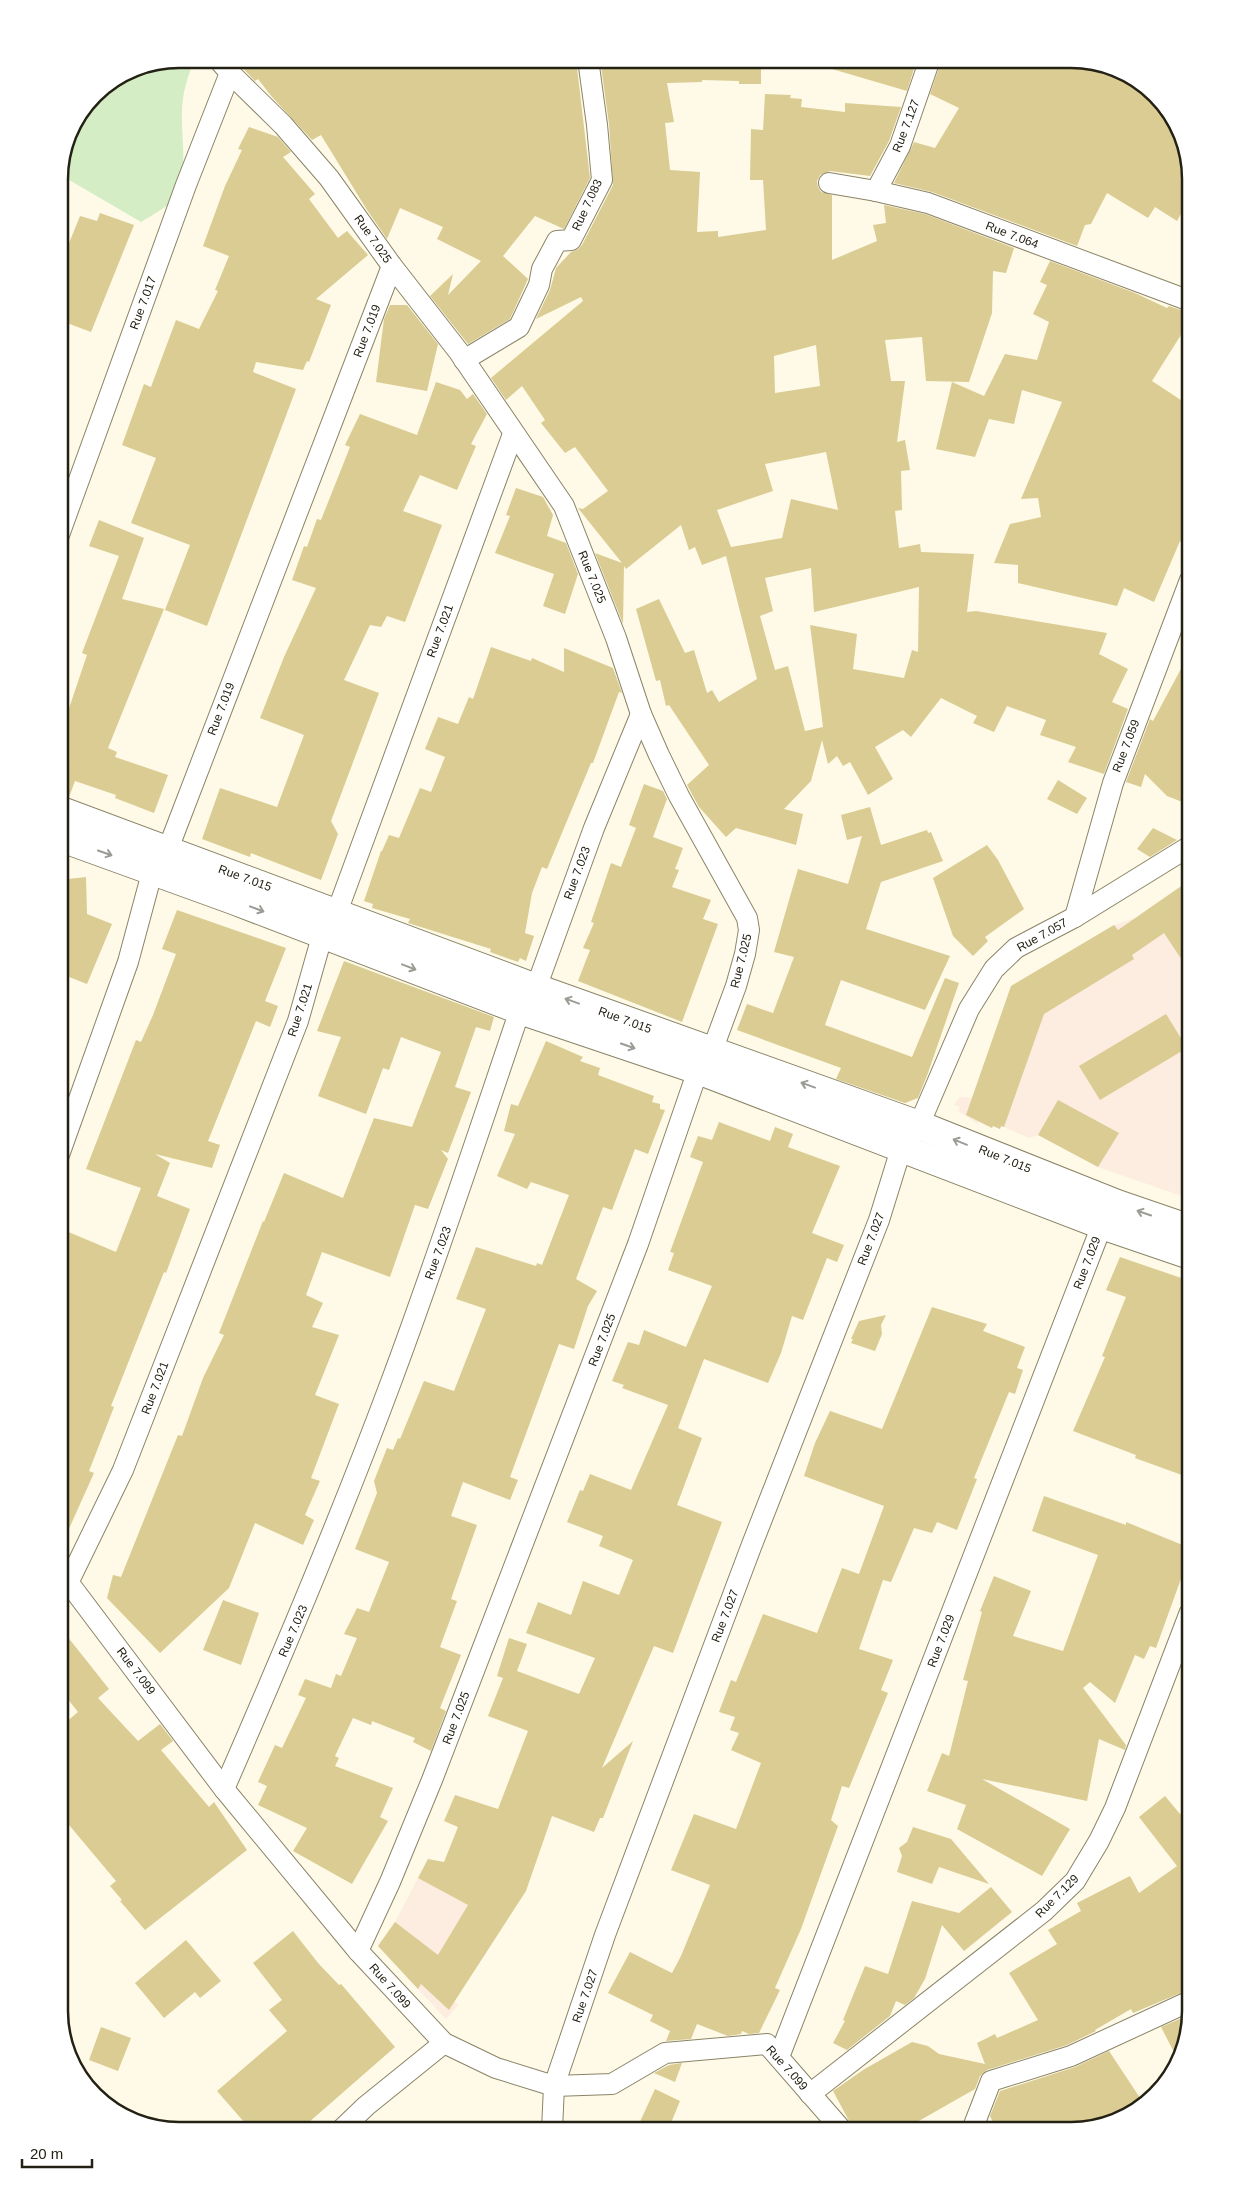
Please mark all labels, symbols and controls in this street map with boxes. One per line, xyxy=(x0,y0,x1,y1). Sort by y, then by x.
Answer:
street label: Rue 7.127 xyxy=(890,97,923,154)
street label: Rue 7.083 xyxy=(569,177,605,233)
street label: Rue 7.025 xyxy=(351,212,395,266)
street label: Rue 7.064 xyxy=(984,219,1041,252)
street label: Rue 7.017 xyxy=(127,274,159,331)
street label: Rue 7.019 xyxy=(351,302,384,359)
street label: Rue 7.025 xyxy=(575,549,609,606)
street label: Rue 7.021 xyxy=(424,602,456,659)
street label: Rue 7.019 xyxy=(205,680,238,737)
street label: Rue 7.059 xyxy=(1110,717,1143,774)
street label: Rue 7.023 xyxy=(561,844,593,901)
one-way arrow xyxy=(97,849,112,858)
street label: Rue 7.015 xyxy=(217,862,274,894)
one-way arrow xyxy=(250,905,265,914)
street label: Rue 7.057 xyxy=(1014,915,1070,955)
street label: Rue 7.025 xyxy=(728,932,755,990)
one-way arrow xyxy=(401,963,416,972)
street label: Rue 7.021 xyxy=(285,981,315,1039)
one-way arrow xyxy=(565,996,581,1005)
street label: Rue 7.015 xyxy=(597,1004,654,1036)
one-way arrow xyxy=(619,1042,635,1052)
one-way arrow xyxy=(801,1080,816,1089)
one-way arrow xyxy=(953,1136,968,1146)
street label: Rue 7.015 xyxy=(977,1142,1034,1176)
one-way arrow xyxy=(1136,1208,1152,1218)
street label: Rue 7.027 xyxy=(855,1210,888,1267)
street label: Rue 7.023 xyxy=(422,1224,454,1281)
street label: Rue 7.029 xyxy=(1071,1234,1104,1291)
street label: Rue 7.025 xyxy=(586,1311,619,1368)
street label: Rue 7.021 xyxy=(139,1359,172,1416)
street label: Rue 7.027 xyxy=(709,1587,742,1644)
street label: Rue 7.023 xyxy=(276,1602,310,1659)
street label: Rue 7.029 xyxy=(925,1612,958,1669)
street label: Rue 7.099 xyxy=(114,1645,158,1698)
street label: Rue 7.025 xyxy=(440,1689,473,1746)
street label: Rue 7.129 xyxy=(1032,1871,1082,1921)
street label: Rue 7.099 xyxy=(366,1961,414,2011)
street label: Rue 7.027 xyxy=(569,1967,601,2024)
street label: Rue 7.099 xyxy=(763,2043,811,2093)
scale bar xyxy=(22,2136,92,2168)
text: 20 m xyxy=(30,2145,63,2162)

